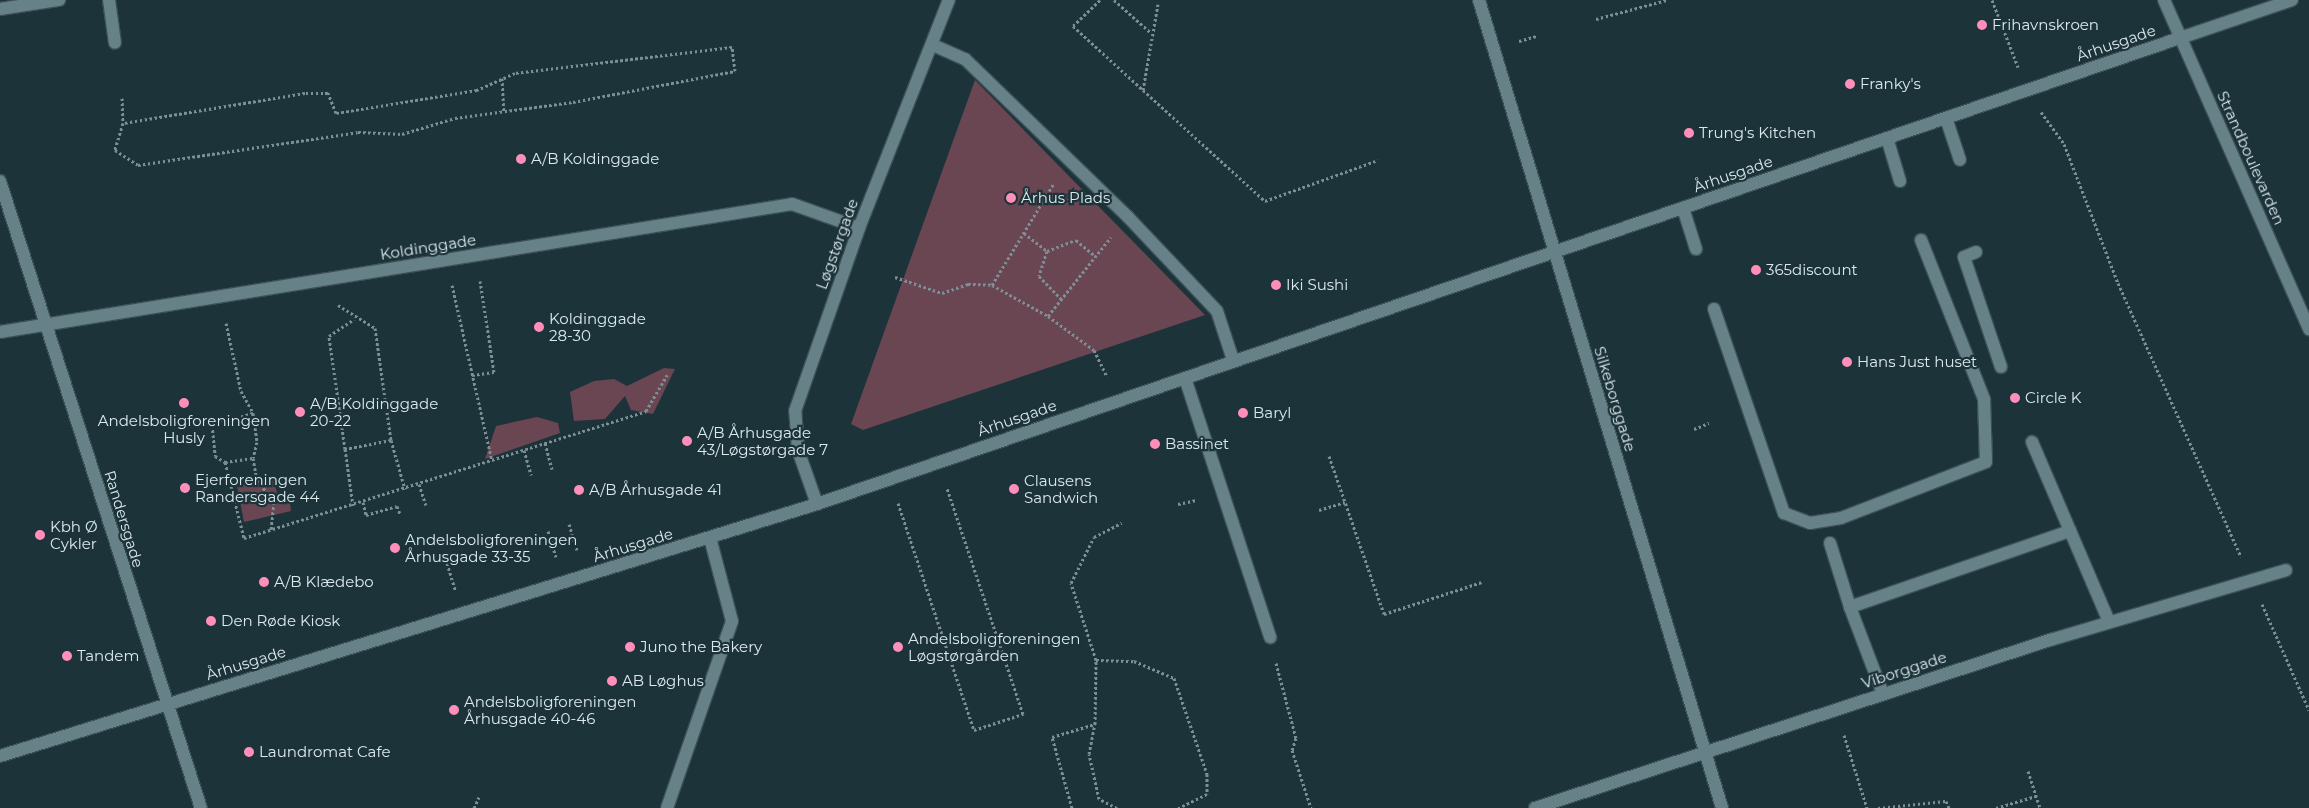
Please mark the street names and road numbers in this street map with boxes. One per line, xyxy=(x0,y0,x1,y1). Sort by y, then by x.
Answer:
street label: Århusgade xyxy=(2074,21,2158,65)
street label: Strandboulevarden xyxy=(2213,88,2289,228)
street label: Århusgade xyxy=(1691,152,1775,196)
street label: Løgstørgade xyxy=(812,196,862,292)
street label: Koldinggade xyxy=(379,231,477,263)
street label: Silkeborggade xyxy=(1590,344,1640,454)
street label: Århusgade xyxy=(975,396,1059,440)
street label: Randersgade xyxy=(101,468,147,570)
street label: Århusgade xyxy=(591,524,675,566)
street label: Århusgade xyxy=(204,642,288,684)
street label: Viborggade xyxy=(1859,648,1949,692)

